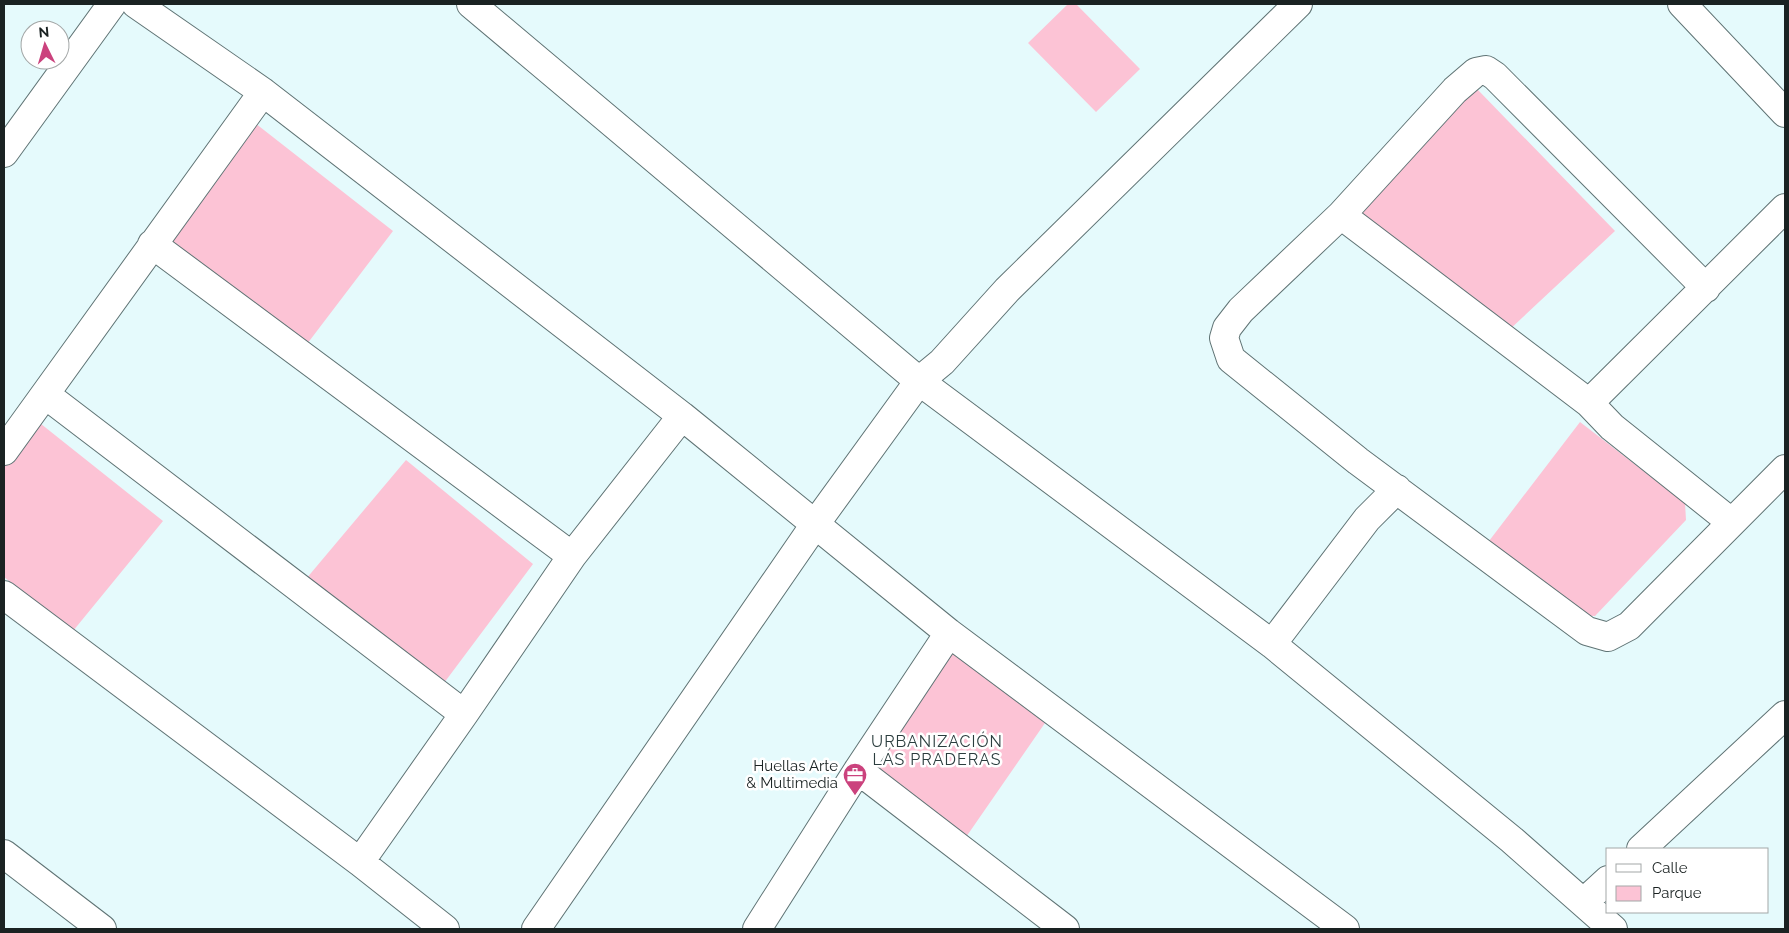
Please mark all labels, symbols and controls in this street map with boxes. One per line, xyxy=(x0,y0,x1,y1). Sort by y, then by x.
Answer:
north arrow xyxy=(20,20,70,70)
text: N xyxy=(38,24,50,40)
district label: URBANIZACIÓN LAS PRADERAS xyxy=(871,731,1003,769)
place label: Huellas Arte & Multimedia xyxy=(746,757,838,792)
office icon: Huellas Arte & Multimedia xyxy=(842,762,868,796)
legend xyxy=(1606,848,1769,913)
text: Calle xyxy=(1652,859,1688,877)
text: Parque xyxy=(1652,884,1702,902)

